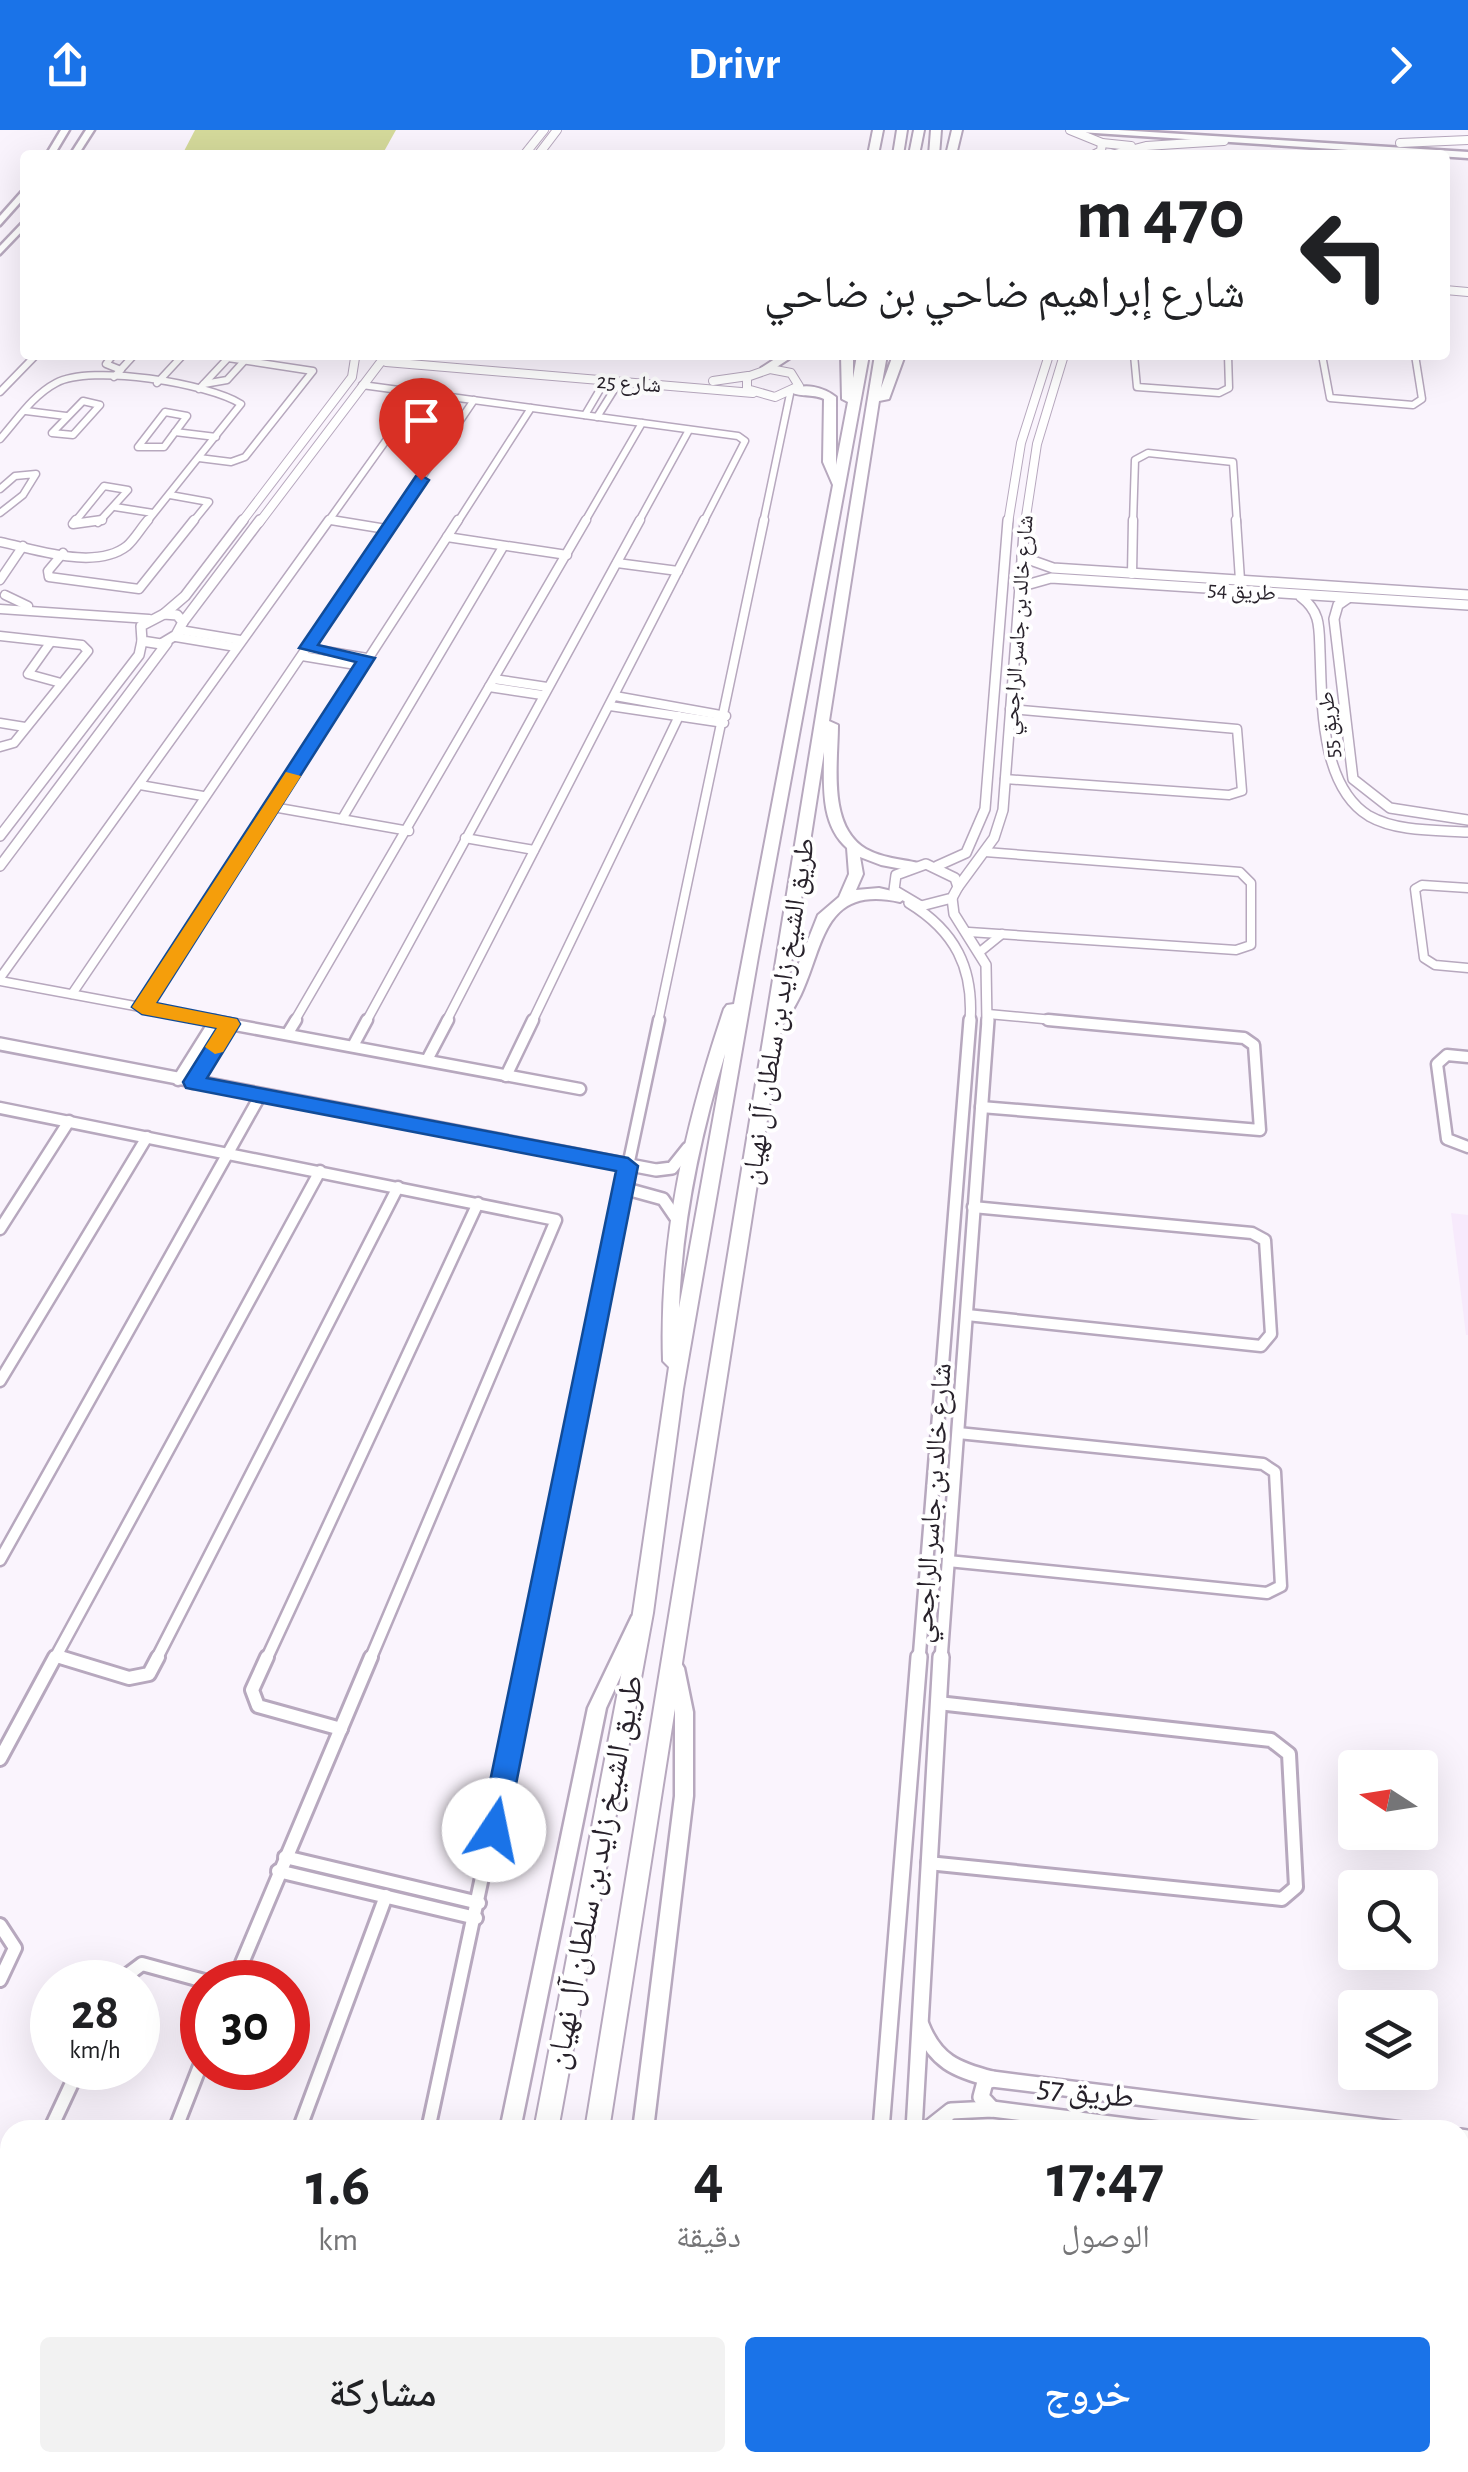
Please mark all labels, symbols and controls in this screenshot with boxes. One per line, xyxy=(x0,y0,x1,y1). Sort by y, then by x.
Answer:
icon: share xyxy=(40,38,95,93)
icon: forward xyxy=(1373,38,1428,93)
text: Drivr xyxy=(688,42,780,87)
text: 470 m xyxy=(1076,181,1245,251)
icon: left xyxy=(1280,190,1410,320)
text: شارع إبراهيم ضاحي بن ضاحي xyxy=(764,271,1245,316)
street label: شارع 25 xyxy=(596,370,662,398)
pin xyxy=(379,378,464,481)
icon: arrive xyxy=(394,393,449,448)
street label: شارع خالد بن جاسر الراجحي xyxy=(999,514,1042,736)
street label: طريق 54 xyxy=(1207,578,1277,606)
street label: طريق 55 xyxy=(1315,690,1345,759)
street label: طريق الشيخ زايد بن سلطان آل نهيان xyxy=(736,835,822,1187)
street label: شارع خالد بن جاسر الراجحي xyxy=(909,1362,964,1645)
street label: طريق الشيخ زايد بن سلطان آل نهيان xyxy=(540,1672,652,2073)
north arrow xyxy=(1338,1750,1438,1850)
map controls xyxy=(1338,1750,1438,2090)
position arrow xyxy=(442,1778,546,1882)
button: search xyxy=(1338,1870,1438,1970)
speed limit sign: 30 xyxy=(180,1960,310,2090)
text: 28 xyxy=(71,1988,119,2038)
button: layers xyxy=(1338,1990,1438,2090)
text: km/h xyxy=(69,2038,121,2063)
street label: طريق 57 xyxy=(1035,2070,1136,2117)
text: 4 xyxy=(693,2148,724,2208)
text: 17:47 xyxy=(1047,2148,1164,2208)
text: 1.6 xyxy=(306,2156,370,2216)
text: دقيقة xyxy=(676,2221,741,2253)
text: الوصول xyxy=(1061,2221,1150,2253)
text: km xyxy=(318,2224,358,2256)
button: مشاركة xyxy=(40,2337,725,2452)
button: خروج xyxy=(745,2337,1430,2452)

